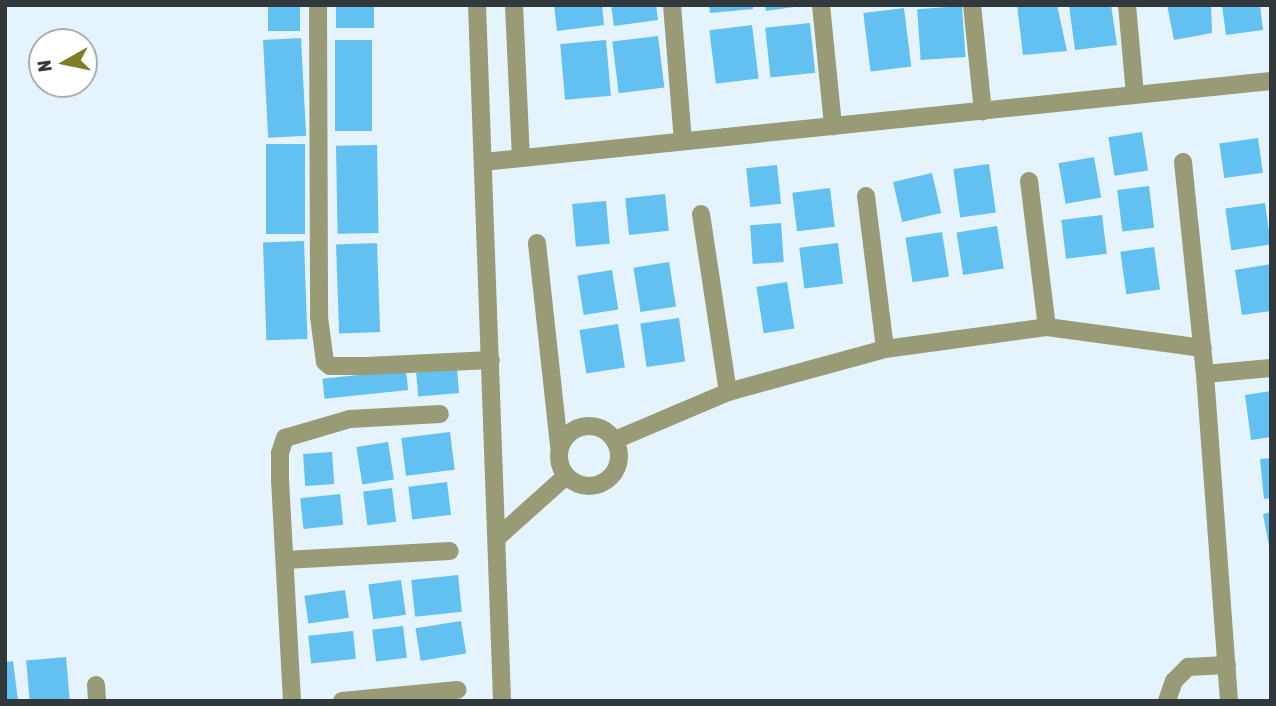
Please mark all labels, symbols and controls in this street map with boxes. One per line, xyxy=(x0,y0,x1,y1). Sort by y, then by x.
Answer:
north arrow xyxy=(28,28,98,98)
text: N xyxy=(32,59,56,73)

